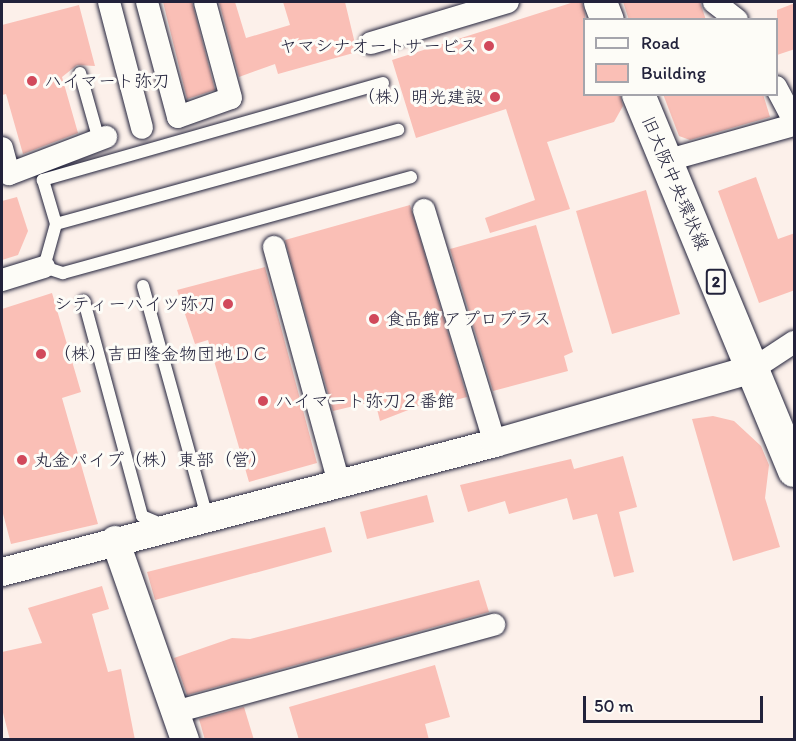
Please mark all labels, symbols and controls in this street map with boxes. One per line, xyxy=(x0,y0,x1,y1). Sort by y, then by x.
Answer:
legend xyxy=(583,18,778,96)
text: Road xyxy=(641,32,680,54)
place label: ヤマシナオートサービス xyxy=(279,35,477,57)
marker: ヤマシナオートサービス xyxy=(482,39,496,53)
text: Building xyxy=(641,62,706,84)
place label: ハイマート弥刀 xyxy=(44,70,170,92)
marker: ハイマート弥刀 xyxy=(25,74,39,88)
place label: （株）明光建設 xyxy=(357,86,483,108)
marker: （株）明光建設 xyxy=(488,90,502,104)
street label: 旧大阪中央環状線 xyxy=(637,113,713,253)
road number: 2 xyxy=(706,269,726,295)
place label: シティーハイツ弥刀 xyxy=(54,293,216,315)
marker: シティーハイツ弥刀 xyxy=(221,297,235,311)
place label: 食品館 アプロプラス xyxy=(386,308,552,330)
marker: 食品館 アプロプラス xyxy=(367,312,381,326)
place label: （株）吉田隆金物団地ＤＣ xyxy=(53,343,269,365)
marker: （株）吉田隆金物団地ＤＣ xyxy=(34,347,48,361)
place label: ハイマート弥刀２番館 xyxy=(275,390,455,412)
marker: ハイマート弥刀２番館 xyxy=(256,394,270,408)
place label: 丸金パイプ（株）東部（営） xyxy=(34,449,268,471)
marker: 丸金パイプ（株）東部（営） xyxy=(15,453,29,467)
scale bar xyxy=(586,684,766,722)
text: 50 m xyxy=(594,695,634,717)

